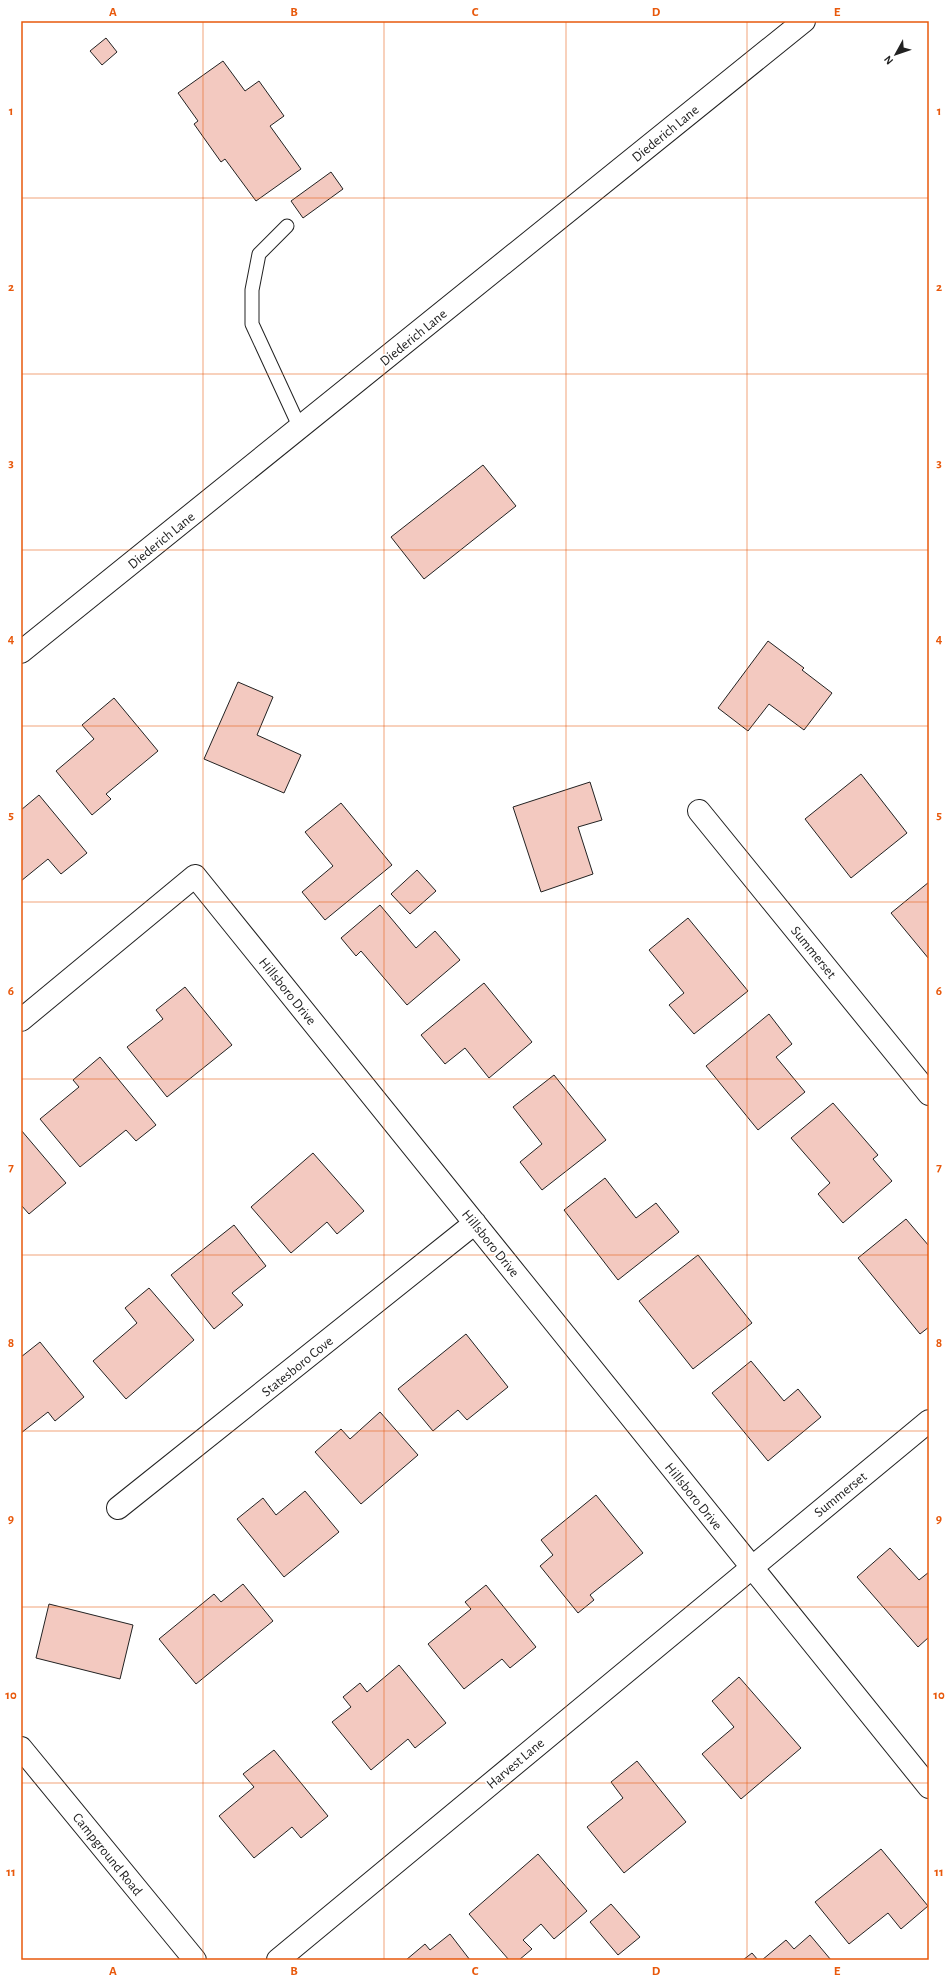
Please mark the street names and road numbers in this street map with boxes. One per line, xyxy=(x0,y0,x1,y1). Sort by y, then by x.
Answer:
street label: Diederich Lane xyxy=(630,103,702,165)
street label: Diederich Lane xyxy=(378,307,450,369)
street label: Diederich Lane xyxy=(126,510,198,572)
street label: Summerset xyxy=(788,924,839,982)
street label: Hillsboro Drive xyxy=(256,955,318,1028)
street label: Hillsboro Drive xyxy=(459,1207,521,1280)
street label: Statesboro Cove xyxy=(259,1334,336,1400)
street label: Hillsboro Drive xyxy=(662,1460,724,1533)
street label: Summerset xyxy=(812,1469,870,1520)
street label: Harvest Lane xyxy=(484,1736,547,1792)
street label: Campground Road xyxy=(70,1811,145,1899)

